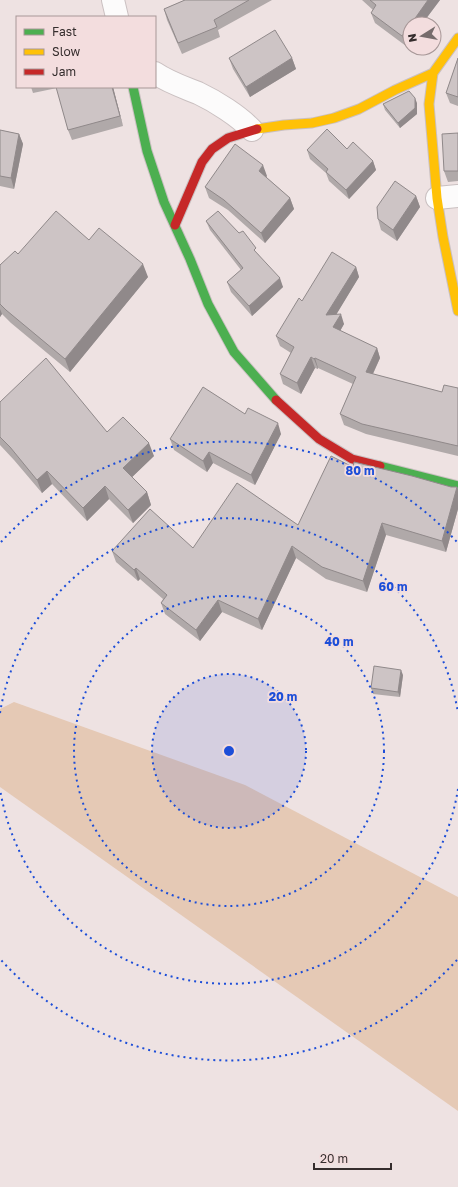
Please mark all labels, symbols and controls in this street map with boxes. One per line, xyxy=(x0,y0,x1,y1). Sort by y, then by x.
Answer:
legend xyxy=(16,16,156,88)
north arrow xyxy=(402,16,442,56)
text: Fast xyxy=(52,24,77,39)
text: N xyxy=(405,33,419,43)
text: Slow xyxy=(52,44,80,59)
text: Jam xyxy=(52,64,76,79)
text: 80 m xyxy=(346,463,374,478)
text: 60 m xyxy=(379,579,407,594)
text: 40 m xyxy=(325,634,353,649)
text: 20 m xyxy=(269,689,297,704)
centre of rings xyxy=(222,744,236,758)
scale bar xyxy=(314,1145,391,1171)
text: 20 m xyxy=(320,1151,348,1166)

